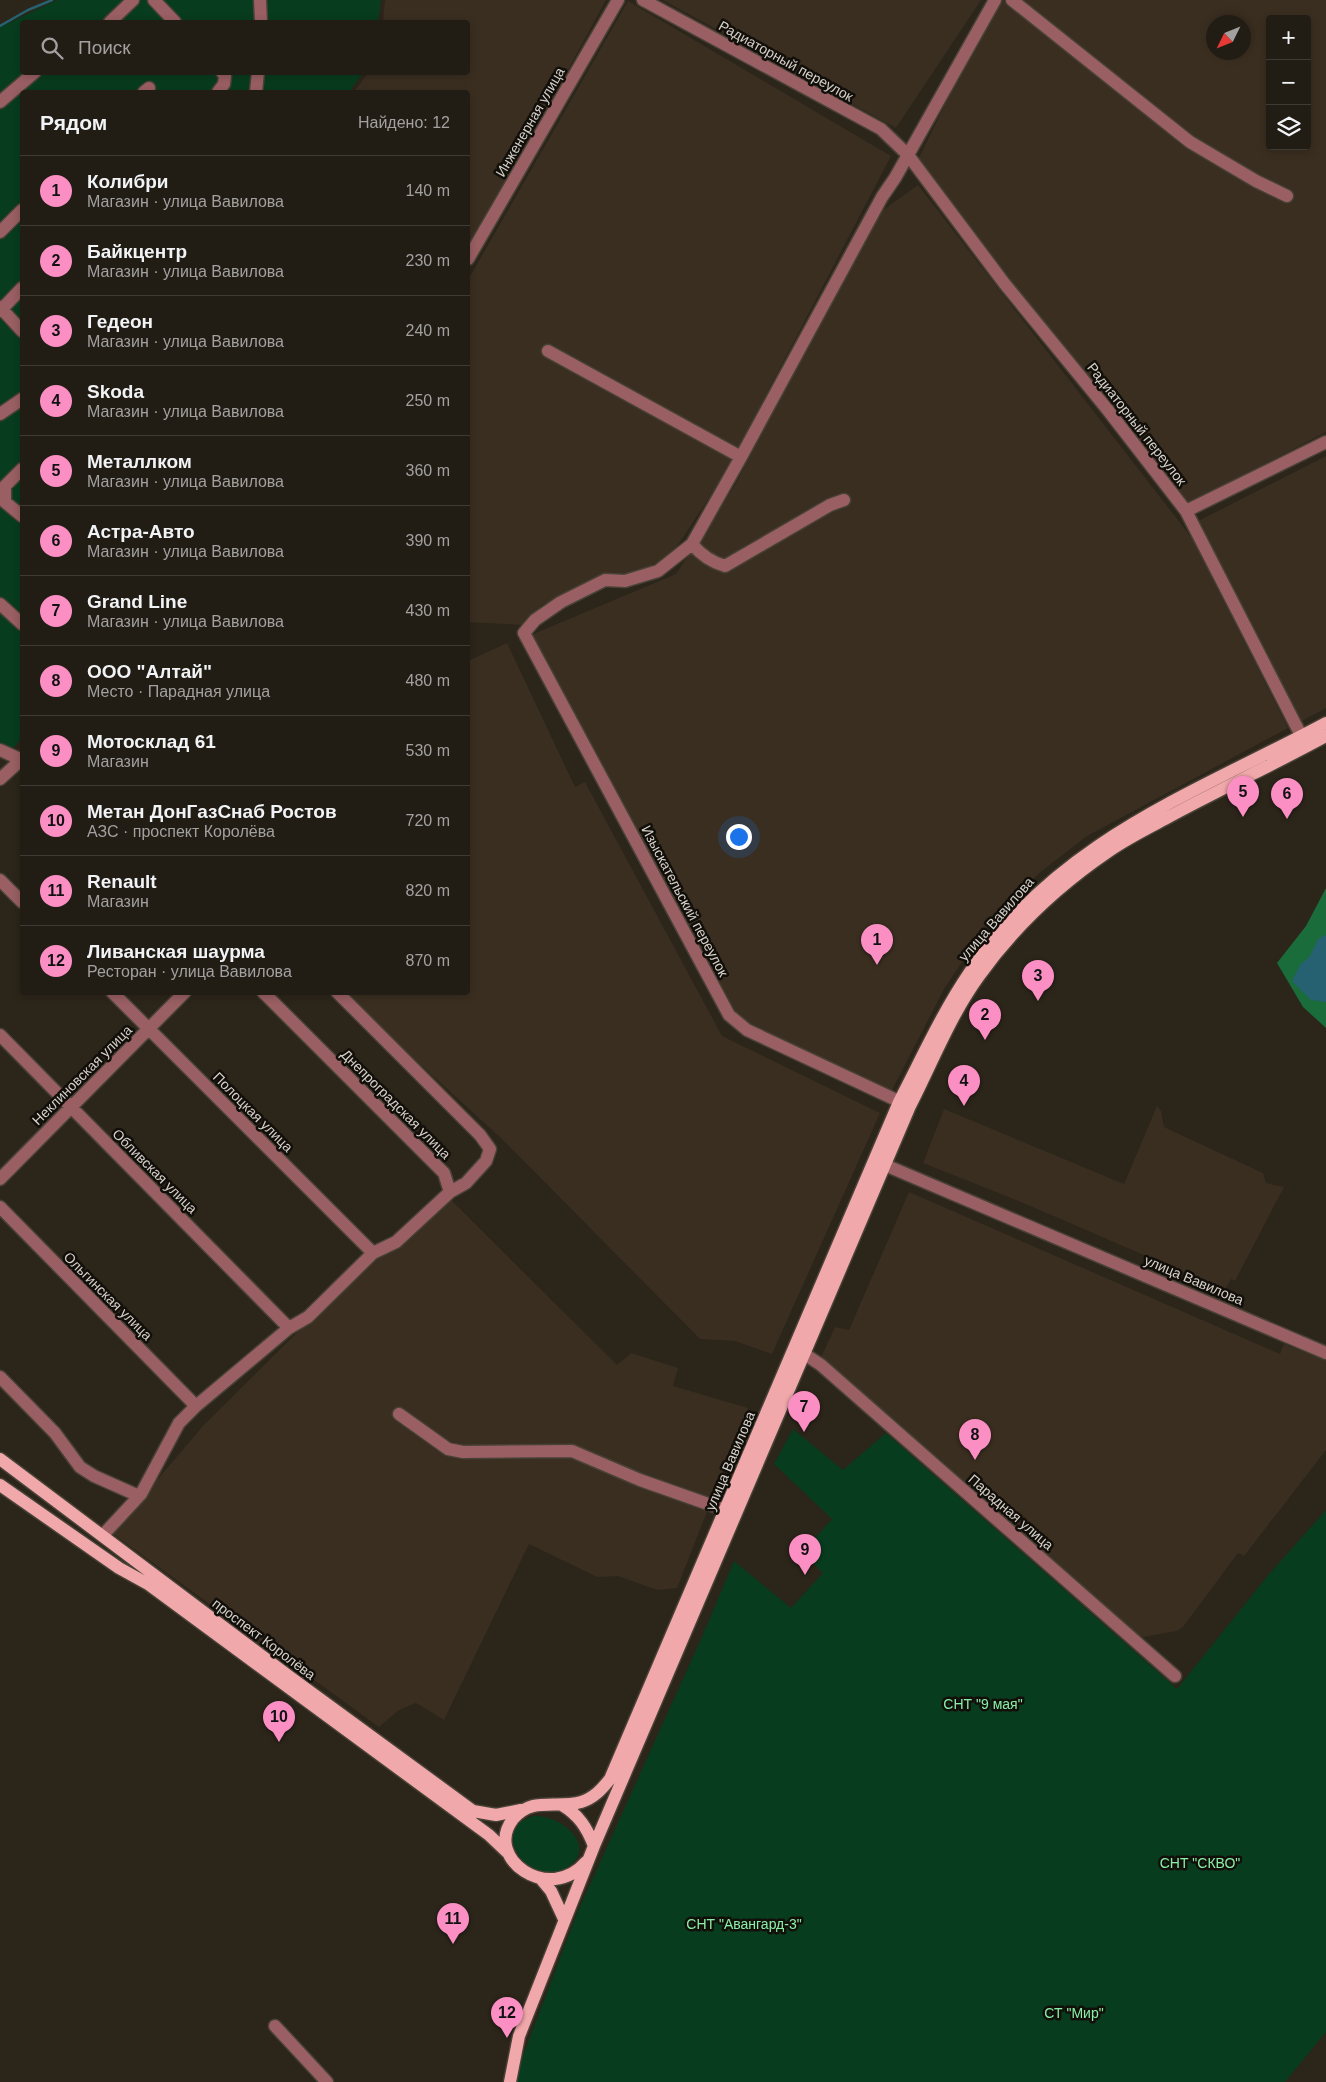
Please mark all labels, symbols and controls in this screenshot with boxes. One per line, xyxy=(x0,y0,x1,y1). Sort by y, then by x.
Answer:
north arrow xyxy=(1206,15,1251,60)
map controls xyxy=(1266,15,1311,150)
button: + xyxy=(1266,15,1311,60)
street label: Радиаторный переулок xyxy=(716,17,857,105)
search box xyxy=(20,20,470,75)
icon: search xyxy=(38,34,66,62)
text: Поиск xyxy=(78,37,131,58)
button: − xyxy=(1266,60,1311,105)
street label: Инженерная улица xyxy=(492,64,568,180)
button: layers xyxy=(1266,105,1311,150)
text: Рядом xyxy=(40,111,107,134)
text: Найдено: 12 xyxy=(358,114,450,131)
text: Колибри xyxy=(87,171,169,192)
text: 1 xyxy=(52,182,60,199)
text: 140 m xyxy=(406,182,450,199)
text: Магазин · улица Вавилова xyxy=(87,193,284,210)
text: Байкцентр xyxy=(87,241,187,262)
text: 2 xyxy=(52,252,60,269)
text: 230 m xyxy=(406,252,450,269)
text: Магазин · улица Вавилова xyxy=(87,263,284,280)
text: Гедеон xyxy=(87,311,153,332)
text: 3 xyxy=(52,322,60,339)
text: 240 m xyxy=(406,322,450,339)
text: Магазин · улица Вавилова xyxy=(87,333,284,350)
street label: Радиаторный переулок xyxy=(1084,360,1190,489)
text: Skoda xyxy=(87,381,144,402)
text: 4 xyxy=(52,392,60,409)
text: 250 m xyxy=(406,392,450,409)
text: Магазин · улица Вавилова xyxy=(87,403,284,420)
text: Металлком xyxy=(87,451,192,472)
text: 5 xyxy=(52,462,60,479)
text: 360 m xyxy=(406,462,450,479)
text: Магазин · улица Вавилова xyxy=(87,473,284,490)
text: Астра-Авто xyxy=(87,521,195,542)
text: 6 xyxy=(52,532,60,549)
text: 390 m xyxy=(406,532,450,549)
text: Магазин · улица Вавилова xyxy=(87,543,284,560)
text: Grand Line xyxy=(87,591,187,612)
text: 7 xyxy=(52,602,60,619)
text: 430 m xyxy=(406,602,450,619)
text: Магазин · улица Вавилова xyxy=(87,613,284,630)
text: ООО "Алтай" xyxy=(87,661,212,682)
text: 8 xyxy=(52,672,60,689)
text: 480 m xyxy=(406,672,450,689)
text: Место · Парадная улица xyxy=(87,683,270,700)
text: Мотосклад 61 xyxy=(87,731,216,752)
text: 9 xyxy=(52,742,60,759)
text: 530 m xyxy=(406,742,450,759)
text: Магазин xyxy=(87,753,149,770)
pin: 5 xyxy=(1227,776,1259,817)
pin: 6 xyxy=(1271,778,1303,819)
text: Метан ДонГазСнаб Ростов xyxy=(87,801,337,822)
text: 10 xyxy=(47,812,65,829)
text: 720 m xyxy=(406,812,450,829)
text: АЗС · проспект Королёва xyxy=(87,823,275,840)
street label: Изыскательский переулок xyxy=(638,823,732,980)
your location xyxy=(726,824,752,850)
text: Renault xyxy=(87,871,157,892)
street label: улица Вавилова xyxy=(955,874,1037,964)
text: 11 xyxy=(48,882,64,899)
text: 820 m xyxy=(406,882,450,899)
text: Магазин xyxy=(87,893,149,910)
pin: 1 xyxy=(861,924,893,965)
text: Ливанская шаурма xyxy=(87,941,265,962)
text: 12 xyxy=(47,952,65,969)
text: 870 m xyxy=(406,952,450,969)
pin: 3 xyxy=(1022,960,1054,1001)
text: Ресторан · улица Вавилова xyxy=(87,963,292,980)
pin: 2 xyxy=(969,999,1001,1040)
street label: Неклиновская улица xyxy=(29,1022,135,1128)
street label: Днепроградская улица xyxy=(338,1046,454,1162)
pin: 4 xyxy=(948,1065,980,1106)
street label: Полоцкая улица xyxy=(210,1069,296,1155)
street label: Обливская улица xyxy=(109,1125,201,1217)
street label: Ольгинская улица xyxy=(61,1249,156,1344)
street label: улица Вавилова xyxy=(1142,1252,1246,1308)
pin: 7 xyxy=(788,1391,820,1432)
street label: улица Вавилова xyxy=(702,1409,758,1513)
pin: 8 xyxy=(959,1419,991,1460)
street label: Парадная улица xyxy=(965,1471,1057,1553)
pin: 9 xyxy=(789,1534,821,1575)
street label: проспект Королёва xyxy=(210,1595,319,1683)
park label: СНТ "9 мая" xyxy=(943,1696,1023,1712)
pin: 10 xyxy=(263,1701,295,1742)
park label: СНТ "СКВО" xyxy=(1160,1855,1240,1871)
pin: 11 xyxy=(437,1903,469,1944)
park label: СНТ "Авангард-3" xyxy=(686,1916,802,1932)
pin: 12 xyxy=(491,1997,523,2038)
park label: СТ "Мир" xyxy=(1044,2005,1104,2021)

